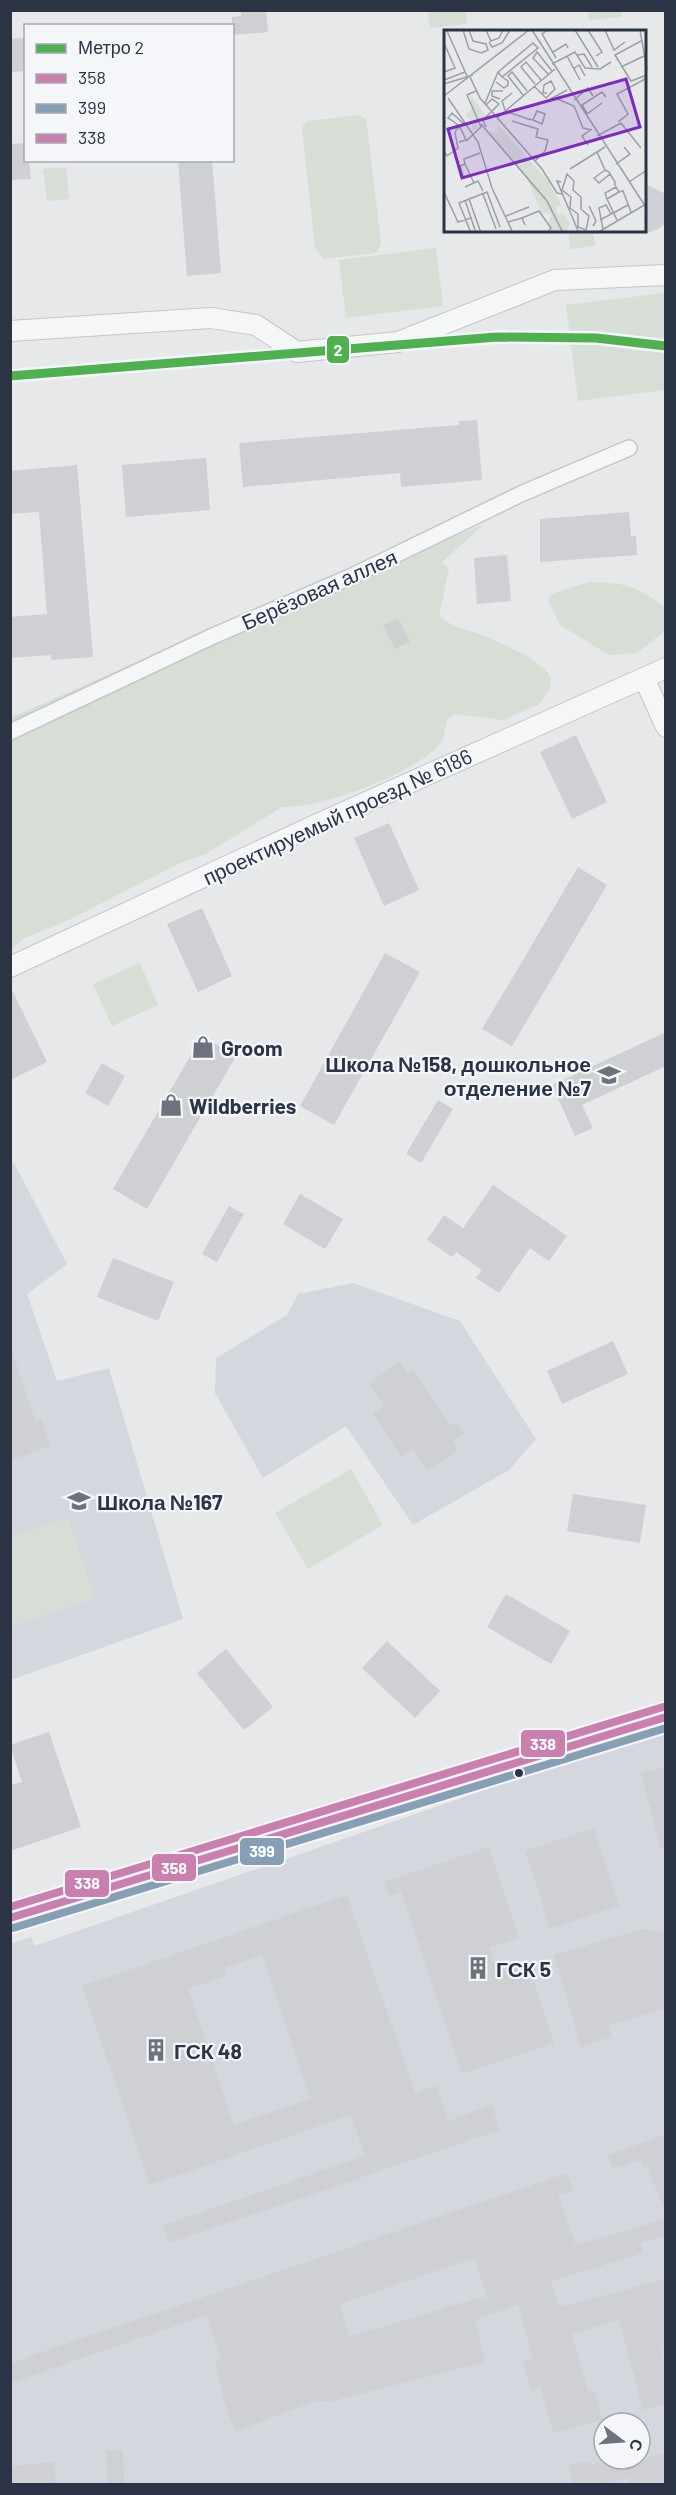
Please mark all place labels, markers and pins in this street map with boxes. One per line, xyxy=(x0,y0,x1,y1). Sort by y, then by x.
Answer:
shop icon: Groom xyxy=(190,1034,216,1060)
place label: Groom xyxy=(221,1035,283,1060)
place label: Школа №158, дошкольное отделение №7 xyxy=(325,1051,592,1100)
school or university icon: Школа №158, дошкольное отделение №7 xyxy=(596,1062,622,1088)
shop icon: Wildberries xyxy=(158,1092,184,1118)
place label: Wildberries xyxy=(189,1093,296,1118)
school or university icon: Школа №167 xyxy=(66,1488,92,1514)
place label: Школа №167 xyxy=(97,1489,223,1514)
unlabelled marker xyxy=(513,1767,525,1779)
building icon: ГСК 5 xyxy=(465,1955,491,1981)
place label: ГСК 5 xyxy=(496,1956,551,1981)
building icon: ГСК 48 xyxy=(143,2037,169,2063)
place label: ГСК 48 xyxy=(174,2038,242,2063)

